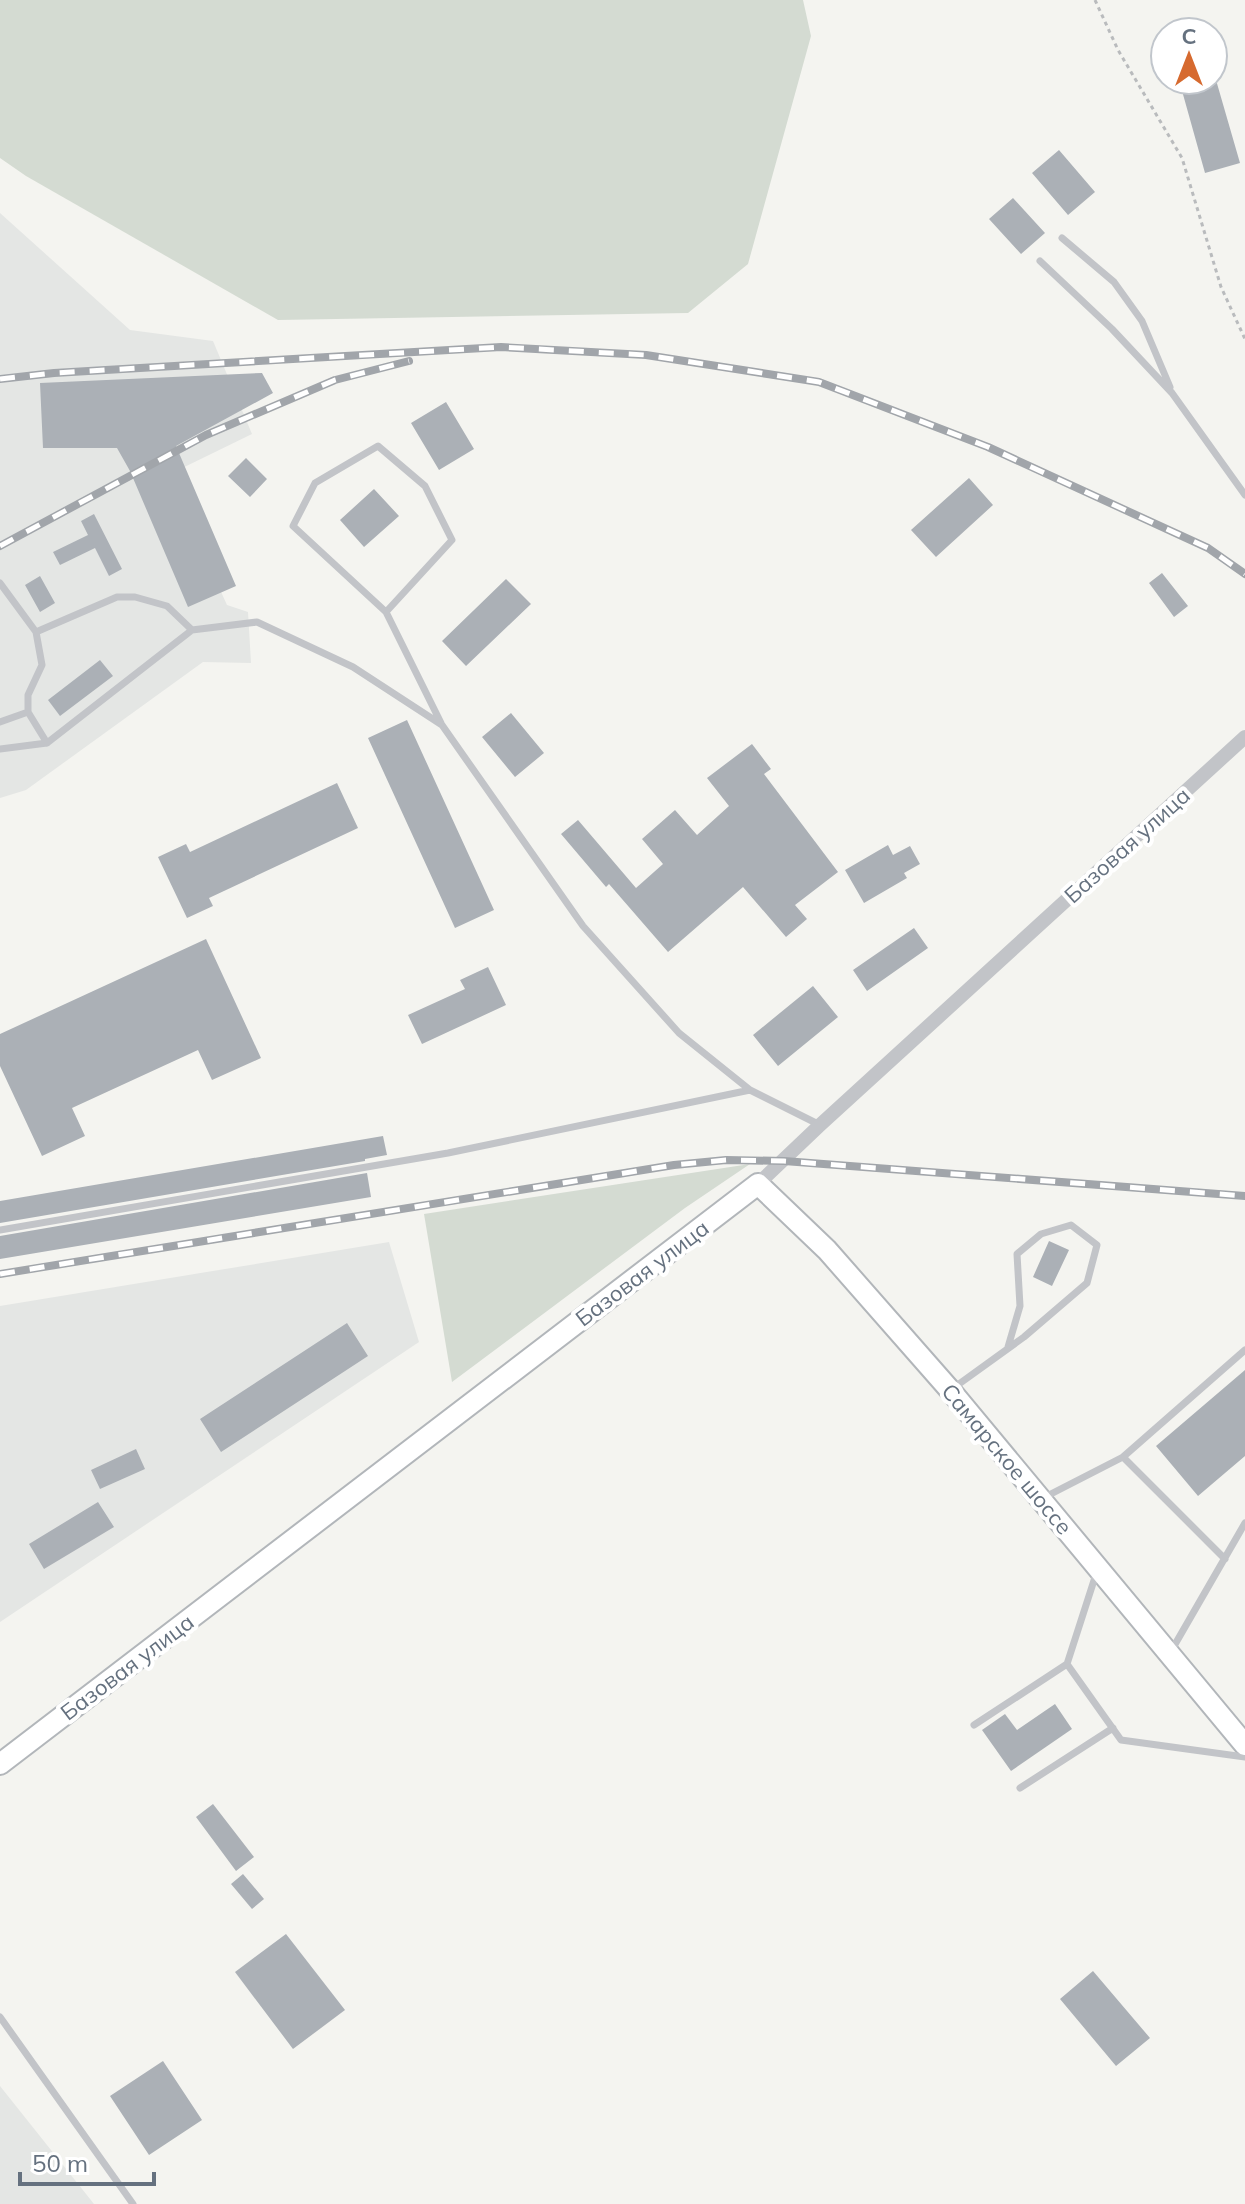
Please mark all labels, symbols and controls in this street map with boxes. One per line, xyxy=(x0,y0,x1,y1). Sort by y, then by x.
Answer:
north arrow xyxy=(1149,16,1229,96)
text: С xyxy=(1181,22,1197,50)
street label: Базовая улица xyxy=(1058,781,1196,909)
street label: Базовая улица xyxy=(570,1214,714,1332)
street label: Самарское шоссе xyxy=(936,1378,1078,1540)
street label: Базовая улица xyxy=(55,1608,199,1726)
scale bar xyxy=(20,2136,154,2186)
text: 50 m xyxy=(32,2148,88,2178)

